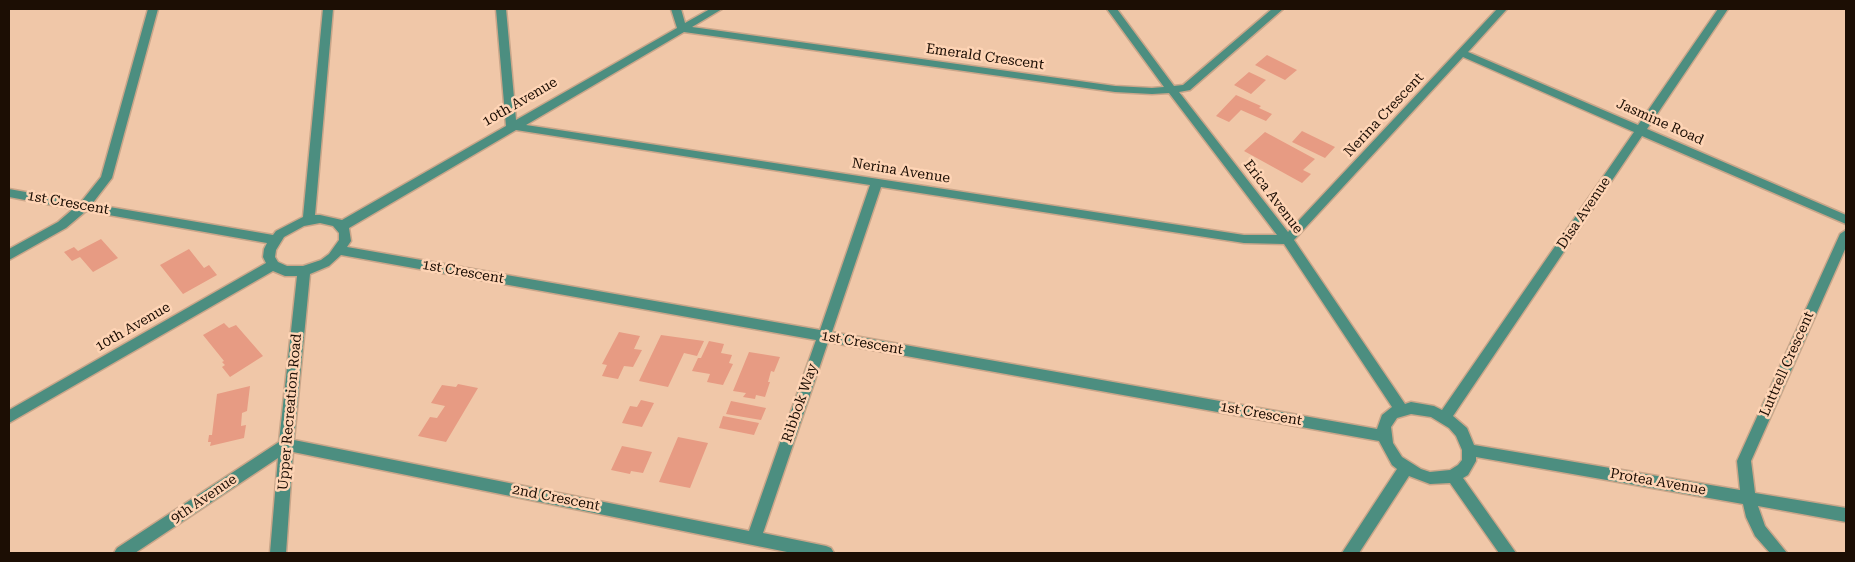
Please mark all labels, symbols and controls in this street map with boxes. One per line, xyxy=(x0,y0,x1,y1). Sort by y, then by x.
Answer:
street label: Emerald Crescent xyxy=(925,40,1045,74)
street label: Nerina Crescent xyxy=(1341,69,1427,161)
street label: 10th Avenue xyxy=(480,74,560,130)
street label: Jasmine Road xyxy=(1614,95,1706,149)
street label: Nerina Avenue xyxy=(851,155,951,187)
street label: Erica Avenue xyxy=(1240,157,1306,237)
street label: Disa Avenue xyxy=(1554,174,1614,252)
street label: 1st Crescent xyxy=(26,188,110,218)
street label: 1st Crescent xyxy=(421,257,505,287)
street label: 10th Avenue xyxy=(93,299,173,355)
street label: Luttrell Crescent xyxy=(1756,309,1818,419)
street label: 1st Crescent xyxy=(820,328,904,358)
street label: Upper Recreation Road xyxy=(275,333,305,491)
street label: Ribbok Way xyxy=(779,361,821,445)
street label: 1st Crescent xyxy=(1219,399,1303,429)
street label: Protea Avenue xyxy=(1609,465,1707,499)
street label: 9th Avenue xyxy=(168,471,240,527)
street label: 2nd Crescent xyxy=(511,481,601,515)

